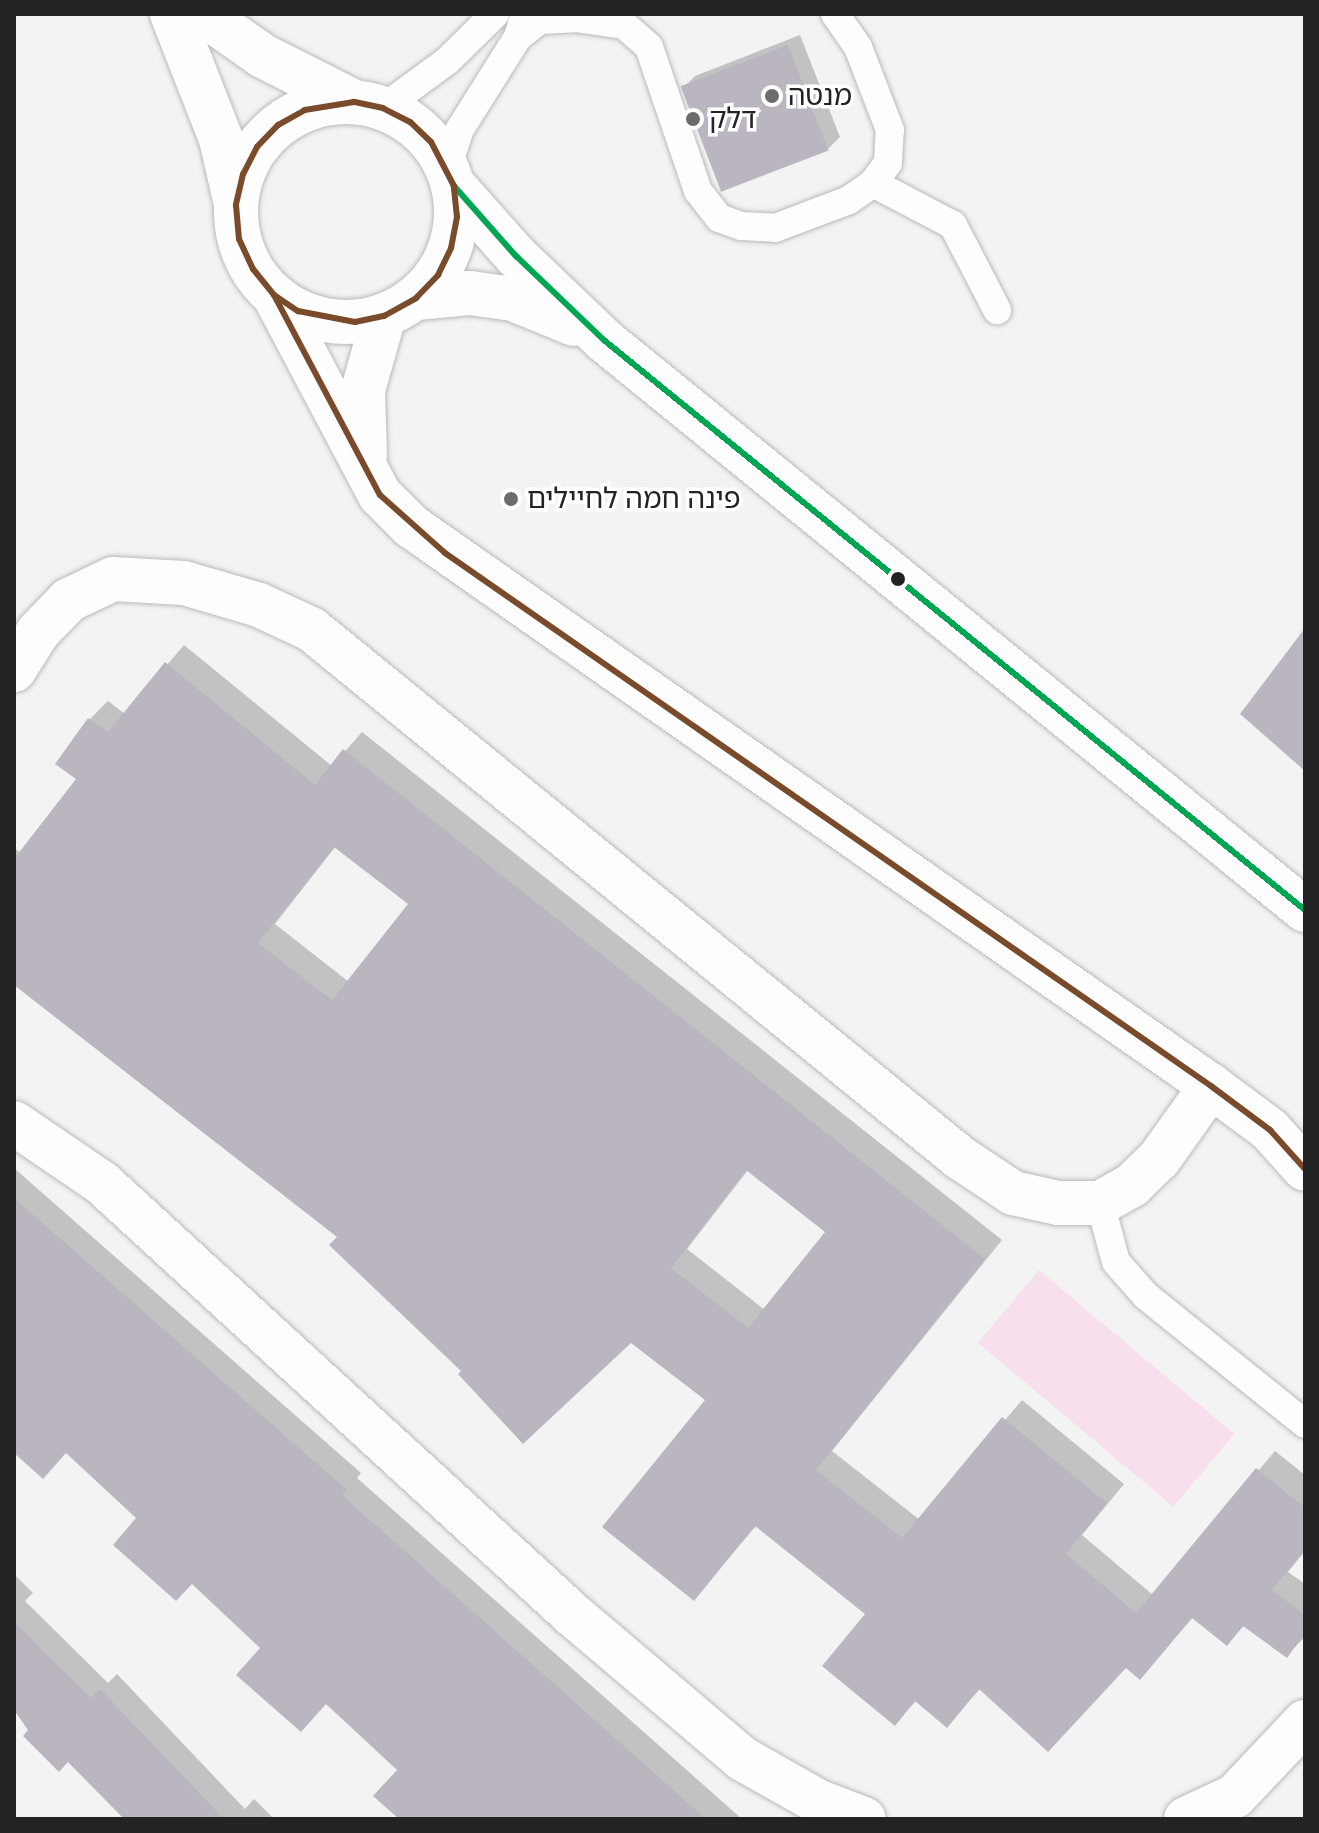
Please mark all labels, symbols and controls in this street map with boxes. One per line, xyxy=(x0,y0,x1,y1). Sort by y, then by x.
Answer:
place label: מנטה xyxy=(788,79,852,113)
marker: מנטה xyxy=(763,87,781,105)
place label: דלק xyxy=(709,102,756,136)
marker: דלק xyxy=(684,110,702,128)
place label: פינה חמה לחיילים xyxy=(527,482,741,516)
marker: פינה חמה לחיילים xyxy=(502,490,520,508)
unlabelled marker xyxy=(890,571,906,587)

